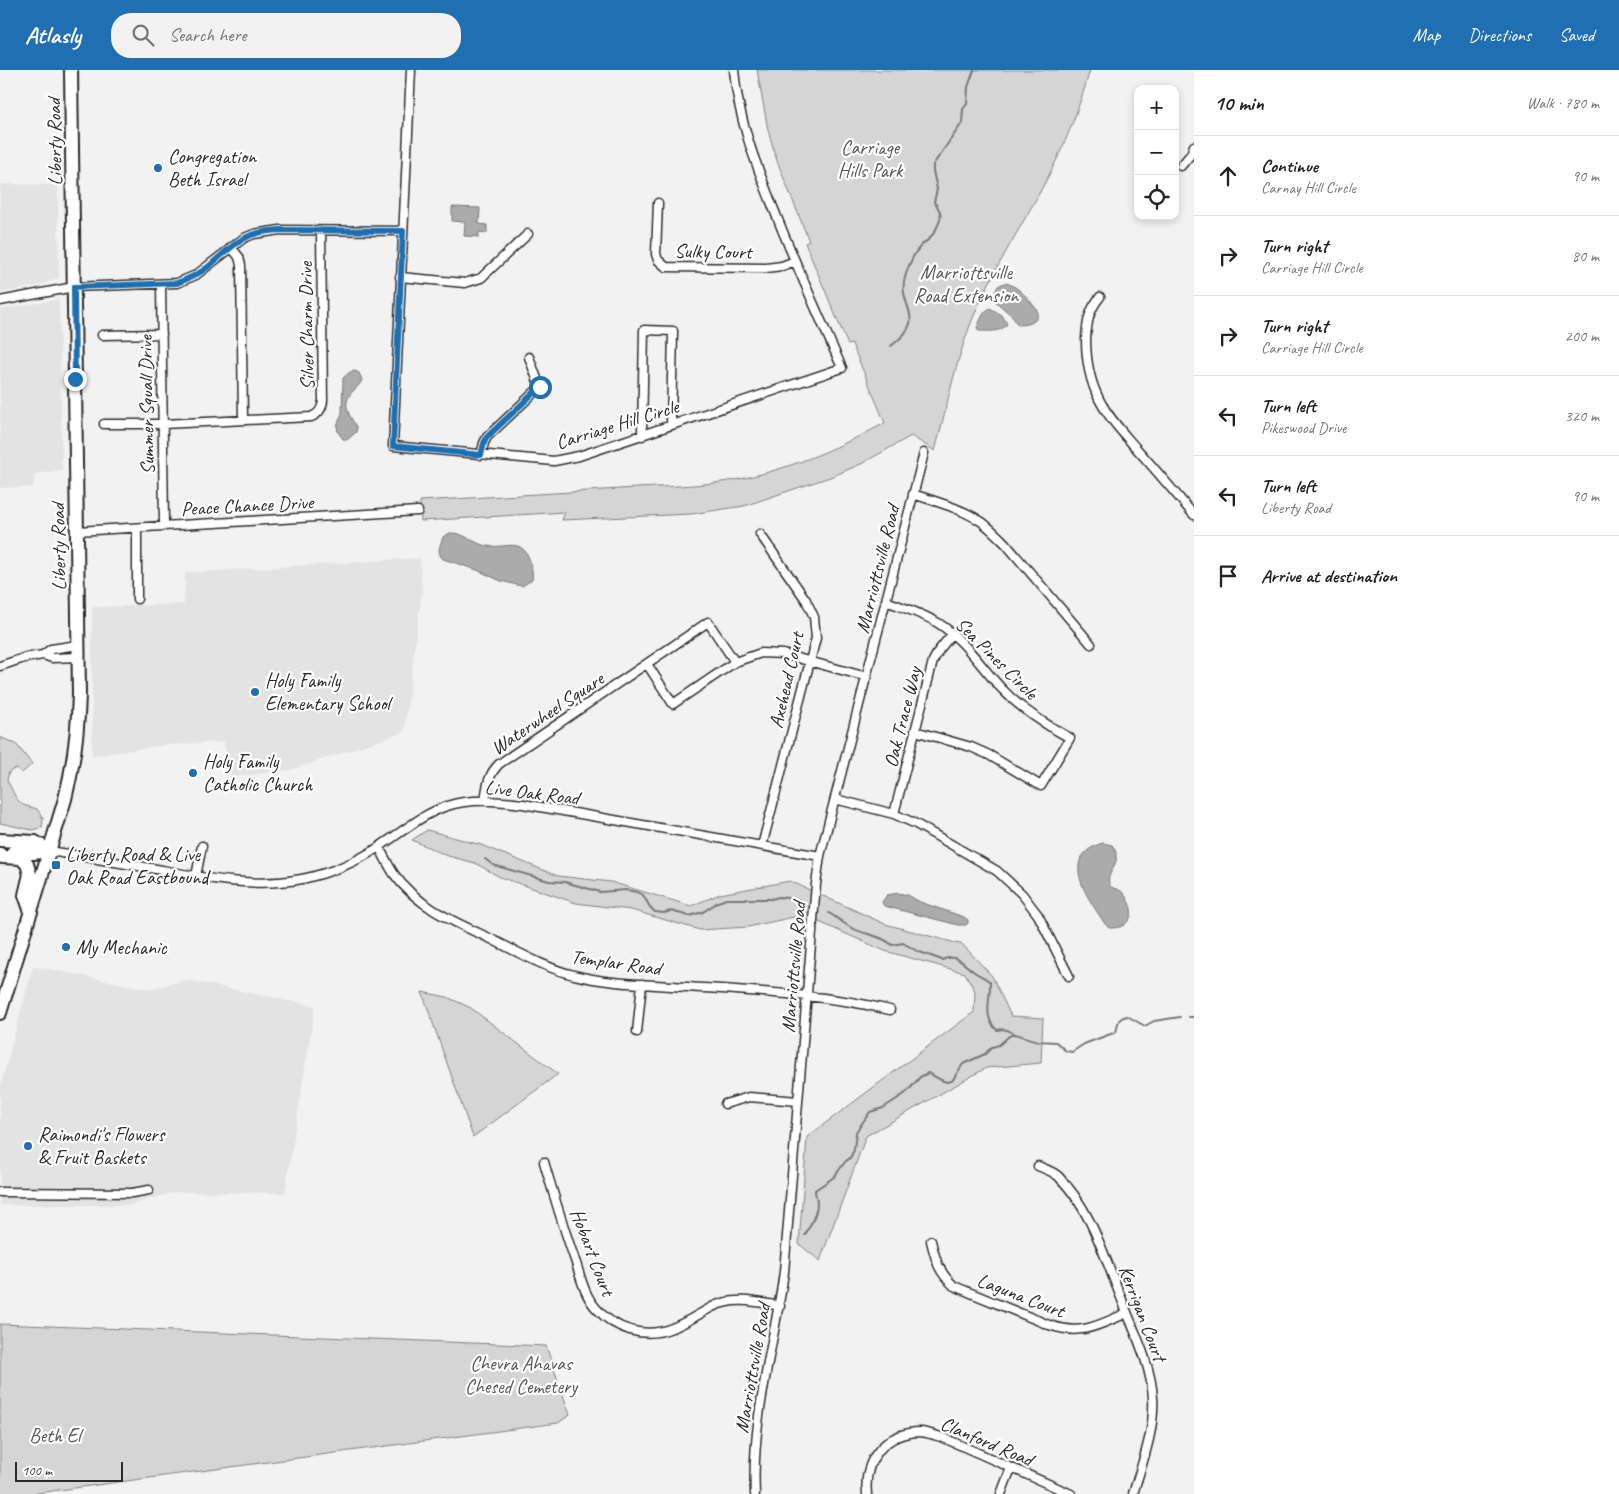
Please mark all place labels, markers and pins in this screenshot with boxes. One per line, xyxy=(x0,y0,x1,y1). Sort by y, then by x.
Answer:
place label: Congregation Beth Israel xyxy=(168,144,257,192)
marker: Congregation Beth Israel xyxy=(152,162,164,174)
place label: Holy Family Elementary School xyxy=(265,668,393,716)
marker: Holy Family Elementary School xyxy=(249,686,261,698)
place label: Holy Family Catholic Church xyxy=(203,749,313,797)
marker: Holy Family Catholic Church xyxy=(187,767,199,779)
place label: Liberty Road & Live Oak Road Eastbound xyxy=(66,842,211,890)
marker: Liberty Road & Live Oak Road Eastbound xyxy=(50,859,62,871)
place label: My Mechanic xyxy=(76,935,168,960)
marker: My Mechanic xyxy=(60,941,72,953)
place label: Raimondi's Flowers & Fruit Baskets xyxy=(38,1122,166,1170)
marker: Raimondi's Flowers & Fruit Baskets xyxy=(22,1140,34,1152)

